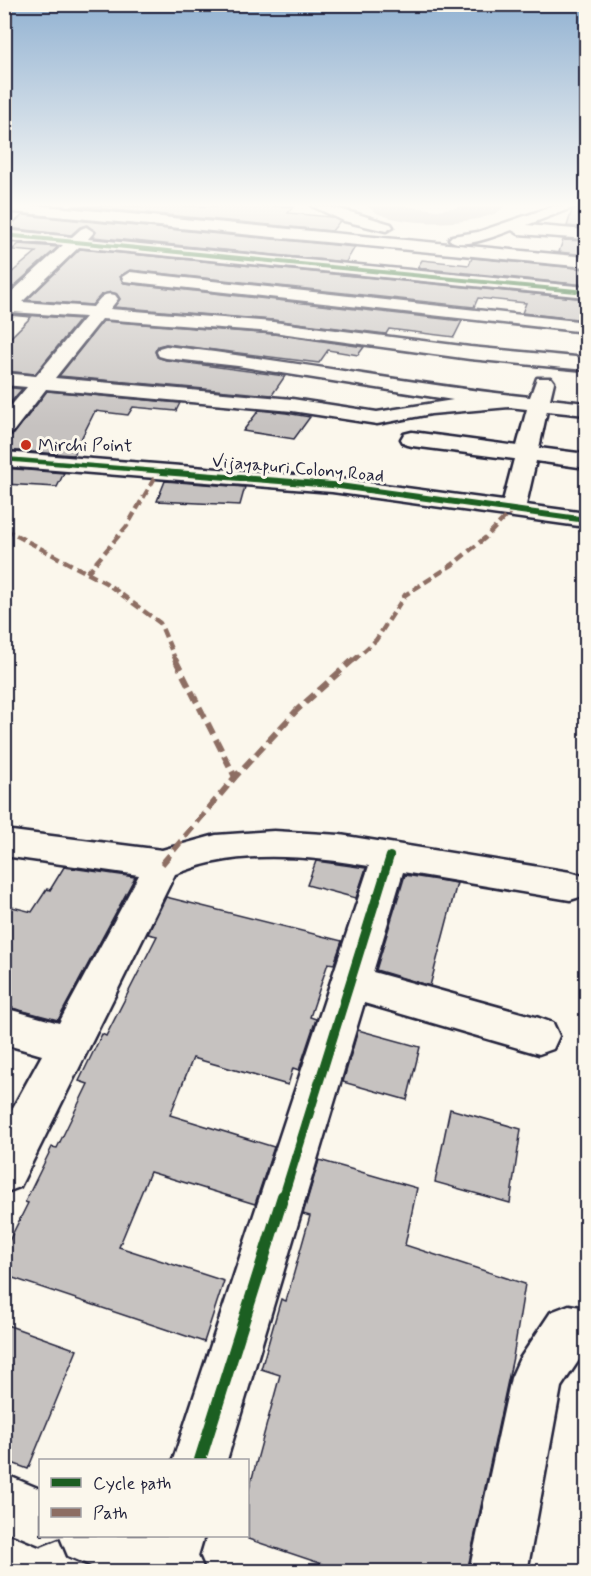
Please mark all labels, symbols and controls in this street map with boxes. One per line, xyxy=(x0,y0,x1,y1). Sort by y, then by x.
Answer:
place label: Mirchi Point xyxy=(38,434,133,458)
marker: Mirchi Point xyxy=(19,438,33,452)
street label: Vijayapuri Colony Road xyxy=(211,450,385,488)
legend xyxy=(39,1459,249,1537)
text: Cycle path xyxy=(93,1472,171,1496)
text: Path xyxy=(93,1502,128,1526)

